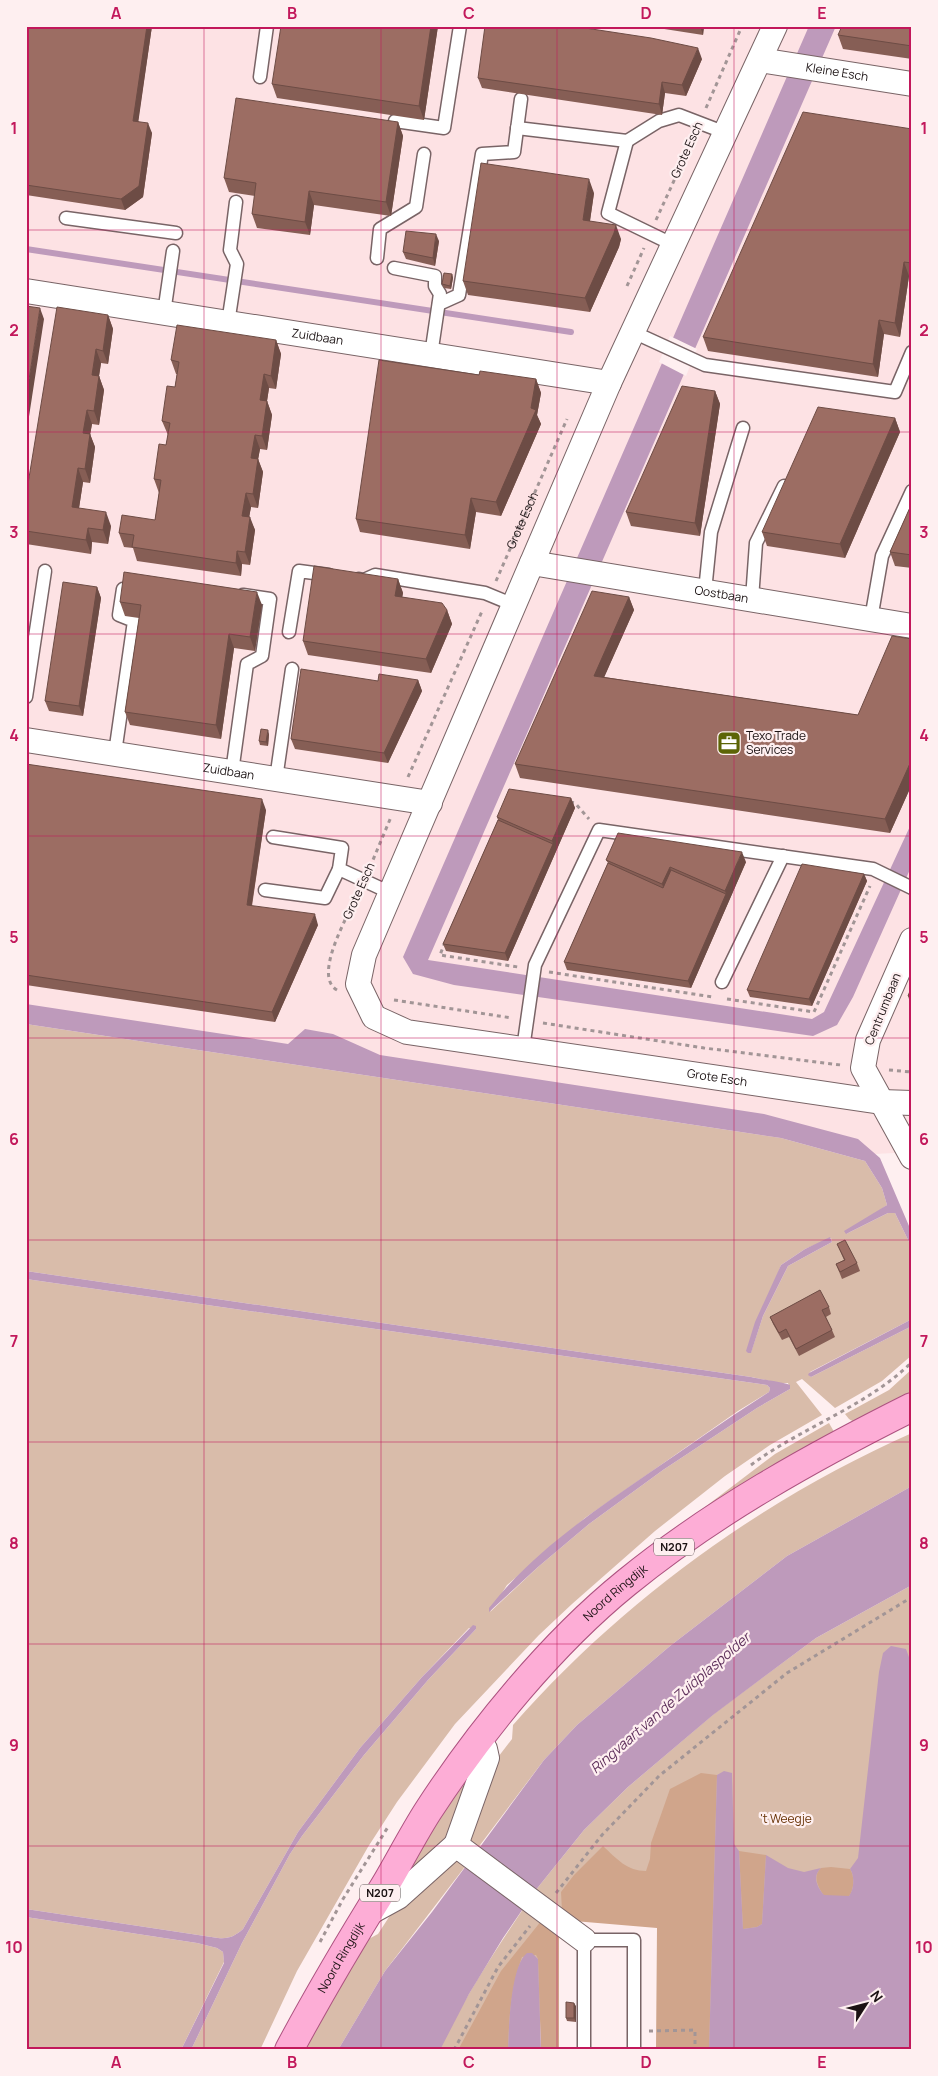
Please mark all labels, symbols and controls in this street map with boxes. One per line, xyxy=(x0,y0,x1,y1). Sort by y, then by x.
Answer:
text: A xyxy=(111,2,122,24)
text: B xyxy=(287,2,297,24)
text: C xyxy=(463,2,475,24)
text: D xyxy=(640,2,652,24)
text: E xyxy=(817,2,827,24)
street label: Kleine Esch xyxy=(805,58,870,85)
text: 1 xyxy=(10,117,18,139)
text: 1 xyxy=(920,117,928,139)
street label: Grote Esch xyxy=(666,119,707,181)
text: 2 xyxy=(9,319,19,341)
text: 2 xyxy=(919,319,929,341)
street label: Zuidbaan xyxy=(290,324,345,349)
street label: Grote Esch xyxy=(502,489,542,552)
text: 3 xyxy=(9,521,19,543)
text: 3 xyxy=(919,521,929,543)
street label: Oostbaan xyxy=(693,581,750,607)
text: 4 xyxy=(9,724,19,746)
text: 4 xyxy=(919,724,929,746)
place label: Texo Trade Services xyxy=(746,727,806,758)
office icon: Texo Trade Services xyxy=(716,730,742,756)
street label: Zuidbaan xyxy=(202,759,256,784)
street label: Grote Esch xyxy=(338,860,379,922)
text: 5 xyxy=(9,926,19,948)
text: 5 xyxy=(919,926,929,948)
street label: Centrumbaan xyxy=(860,970,905,1047)
street label: Grote Esch xyxy=(686,1064,748,1090)
text: 6 xyxy=(9,1128,19,1150)
text: 6 xyxy=(919,1128,929,1150)
text: 7 xyxy=(10,1330,18,1352)
text: 7 xyxy=(920,1330,928,1352)
text: 8 xyxy=(9,1532,19,1554)
text: 8 xyxy=(919,1532,929,1554)
road number: N207 xyxy=(654,1538,694,1555)
street label: Noord Ringdijk xyxy=(579,1560,652,1625)
water label: Ringvaart van de Zuidplaspolder xyxy=(586,1627,755,1777)
text: 9 xyxy=(9,1734,19,1756)
text: 9 xyxy=(919,1734,929,1756)
park label: 't Weegje xyxy=(760,1810,812,1827)
road number: N207 xyxy=(360,1885,400,1902)
street label: Noord Ringdijk xyxy=(313,1918,369,1996)
text: 10 xyxy=(5,1936,23,1958)
text: 10 xyxy=(915,1936,933,1958)
north arrow xyxy=(840,1978,890,2028)
text: N xyxy=(866,1986,888,2006)
text: A xyxy=(111,2051,122,2073)
text: B xyxy=(287,2051,297,2073)
text: C xyxy=(463,2051,475,2073)
text: D xyxy=(640,2051,652,2073)
text: E xyxy=(817,2051,827,2073)

